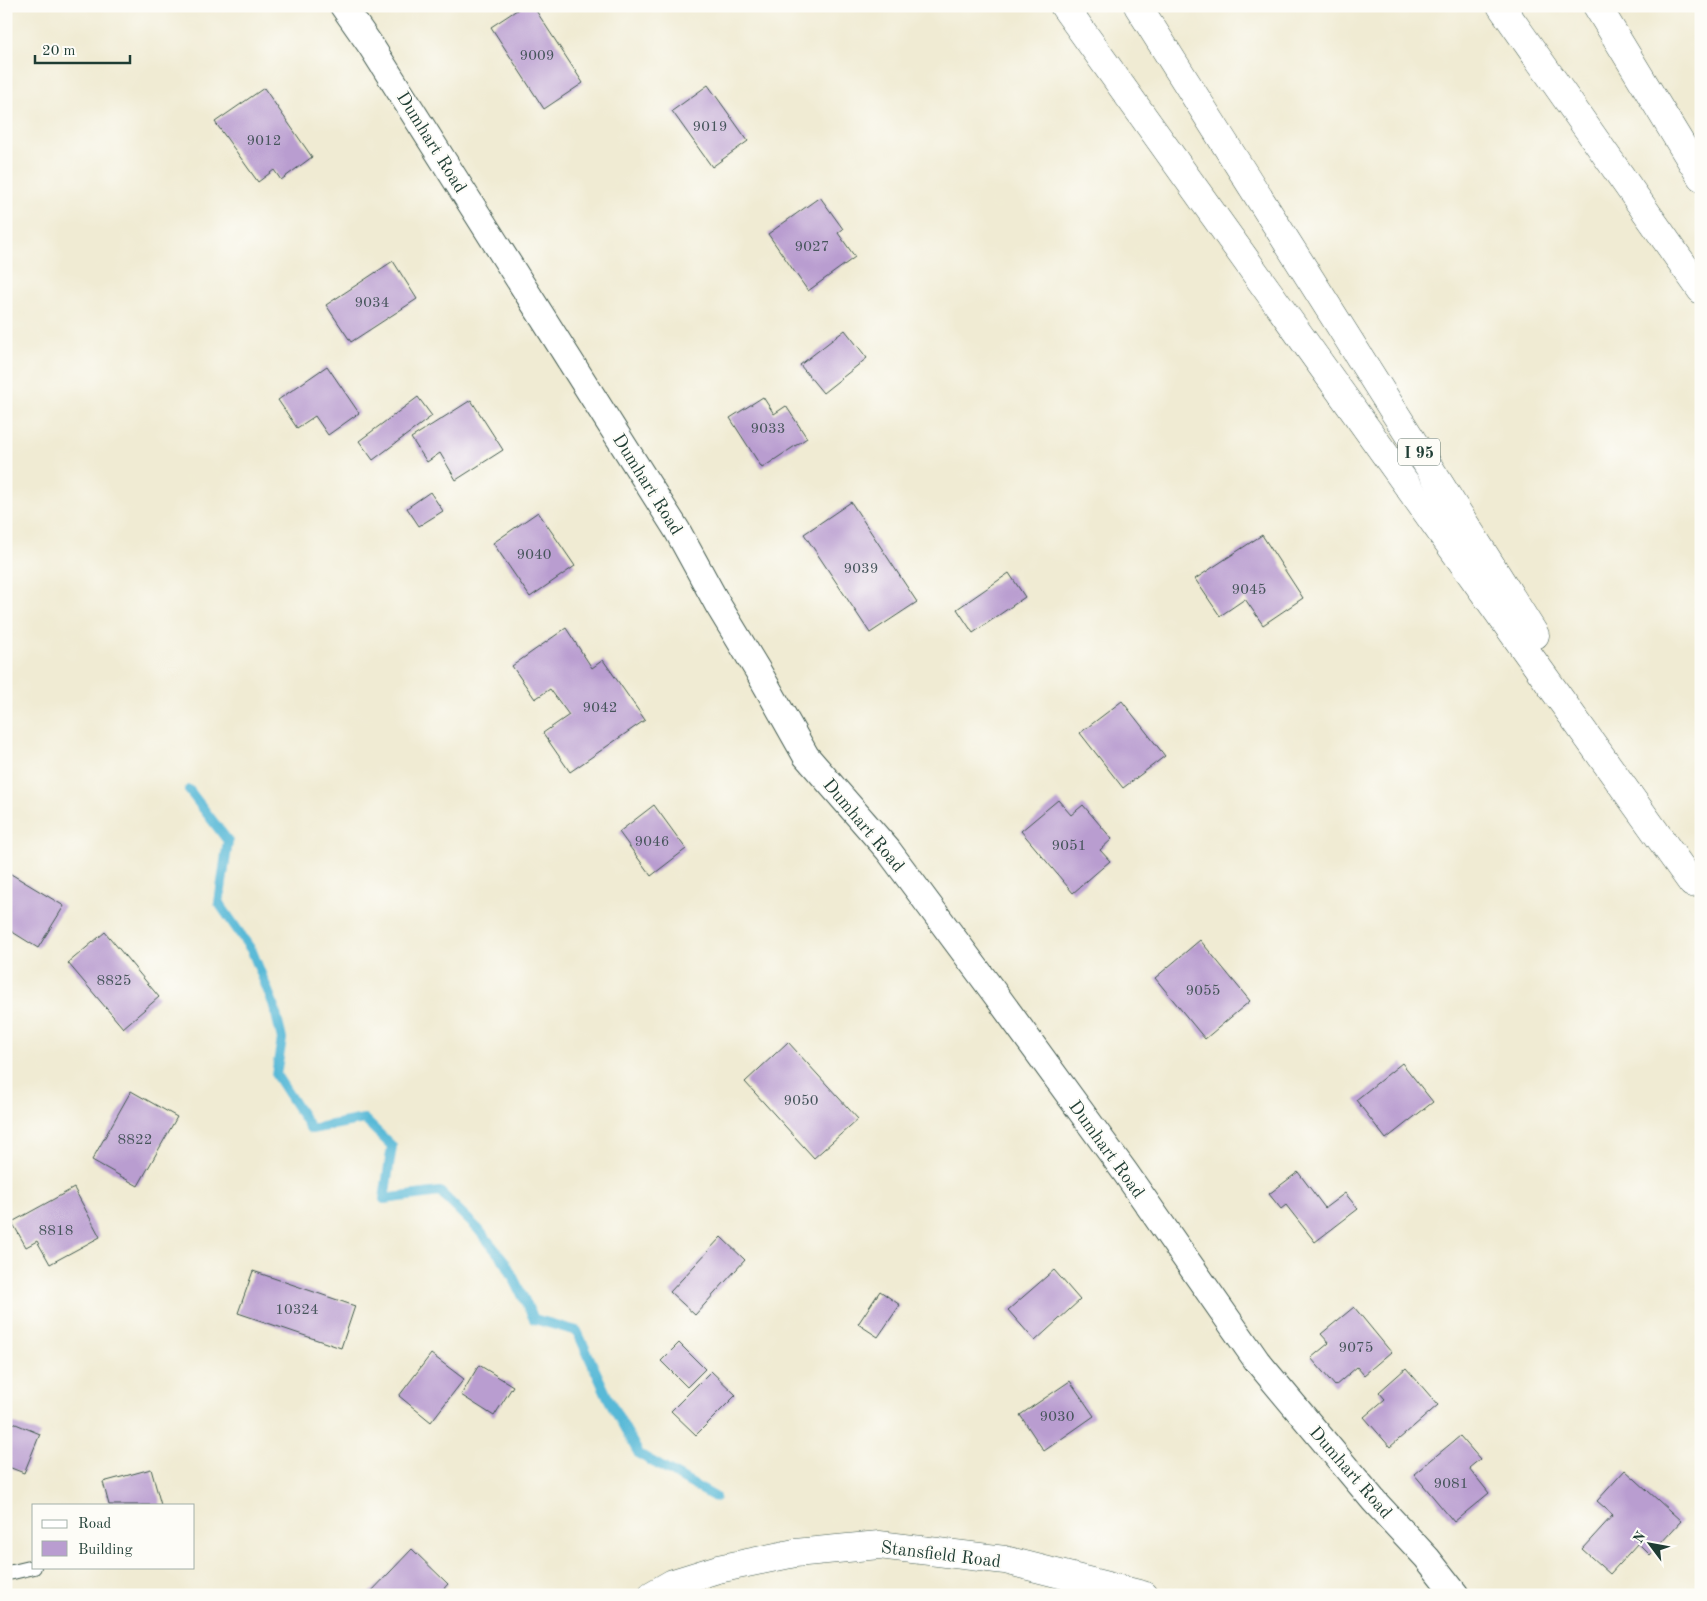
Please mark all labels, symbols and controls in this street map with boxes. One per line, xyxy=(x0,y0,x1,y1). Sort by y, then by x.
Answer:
scale bar xyxy=(35,32,130,64)
text: 20 m xyxy=(42,44,76,59)
house number: 9009 xyxy=(520,49,554,64)
street label: Dumhart Road xyxy=(393,89,469,196)
house number: 9019 xyxy=(693,120,727,135)
house number: 9012 xyxy=(247,134,281,149)
house number: 9027 xyxy=(795,240,829,255)
house number: 9034 xyxy=(355,296,389,311)
house number: 9033 xyxy=(751,422,785,437)
street label: Dumhart Road xyxy=(609,431,685,538)
road number: I 95 xyxy=(1398,438,1440,466)
house number: 9040 xyxy=(517,548,551,563)
house number: 9039 xyxy=(844,562,878,577)
house number: 9045 xyxy=(1232,583,1266,598)
house number: 9042 xyxy=(583,701,617,716)
street label: Dumhart Road xyxy=(819,776,907,876)
house number: 9046 xyxy=(635,835,669,850)
house number: 9051 xyxy=(1052,839,1086,854)
house number: 8825 xyxy=(97,974,131,989)
house number: 9055 xyxy=(1186,984,1220,999)
house number: 9050 xyxy=(784,1094,818,1109)
street label: Dumhart Road xyxy=(1065,1098,1147,1202)
house number: 8822 xyxy=(118,1133,152,1148)
house number: 8818 xyxy=(39,1224,73,1239)
house number: 10324 xyxy=(275,1303,319,1318)
house number: 9075 xyxy=(1339,1341,1373,1356)
house number: 9030 xyxy=(1040,1410,1074,1425)
street label: Dumhart Road xyxy=(1306,1423,1395,1522)
house number: 9081 xyxy=(1434,1477,1468,1492)
legend xyxy=(32,1504,195,1568)
text: Road xyxy=(78,1517,112,1532)
north arrow xyxy=(1624,1518,1674,1568)
text: N xyxy=(1631,1529,1649,1546)
street label: Stansfield Road xyxy=(880,1539,1002,1571)
text: Building xyxy=(78,1543,133,1558)

